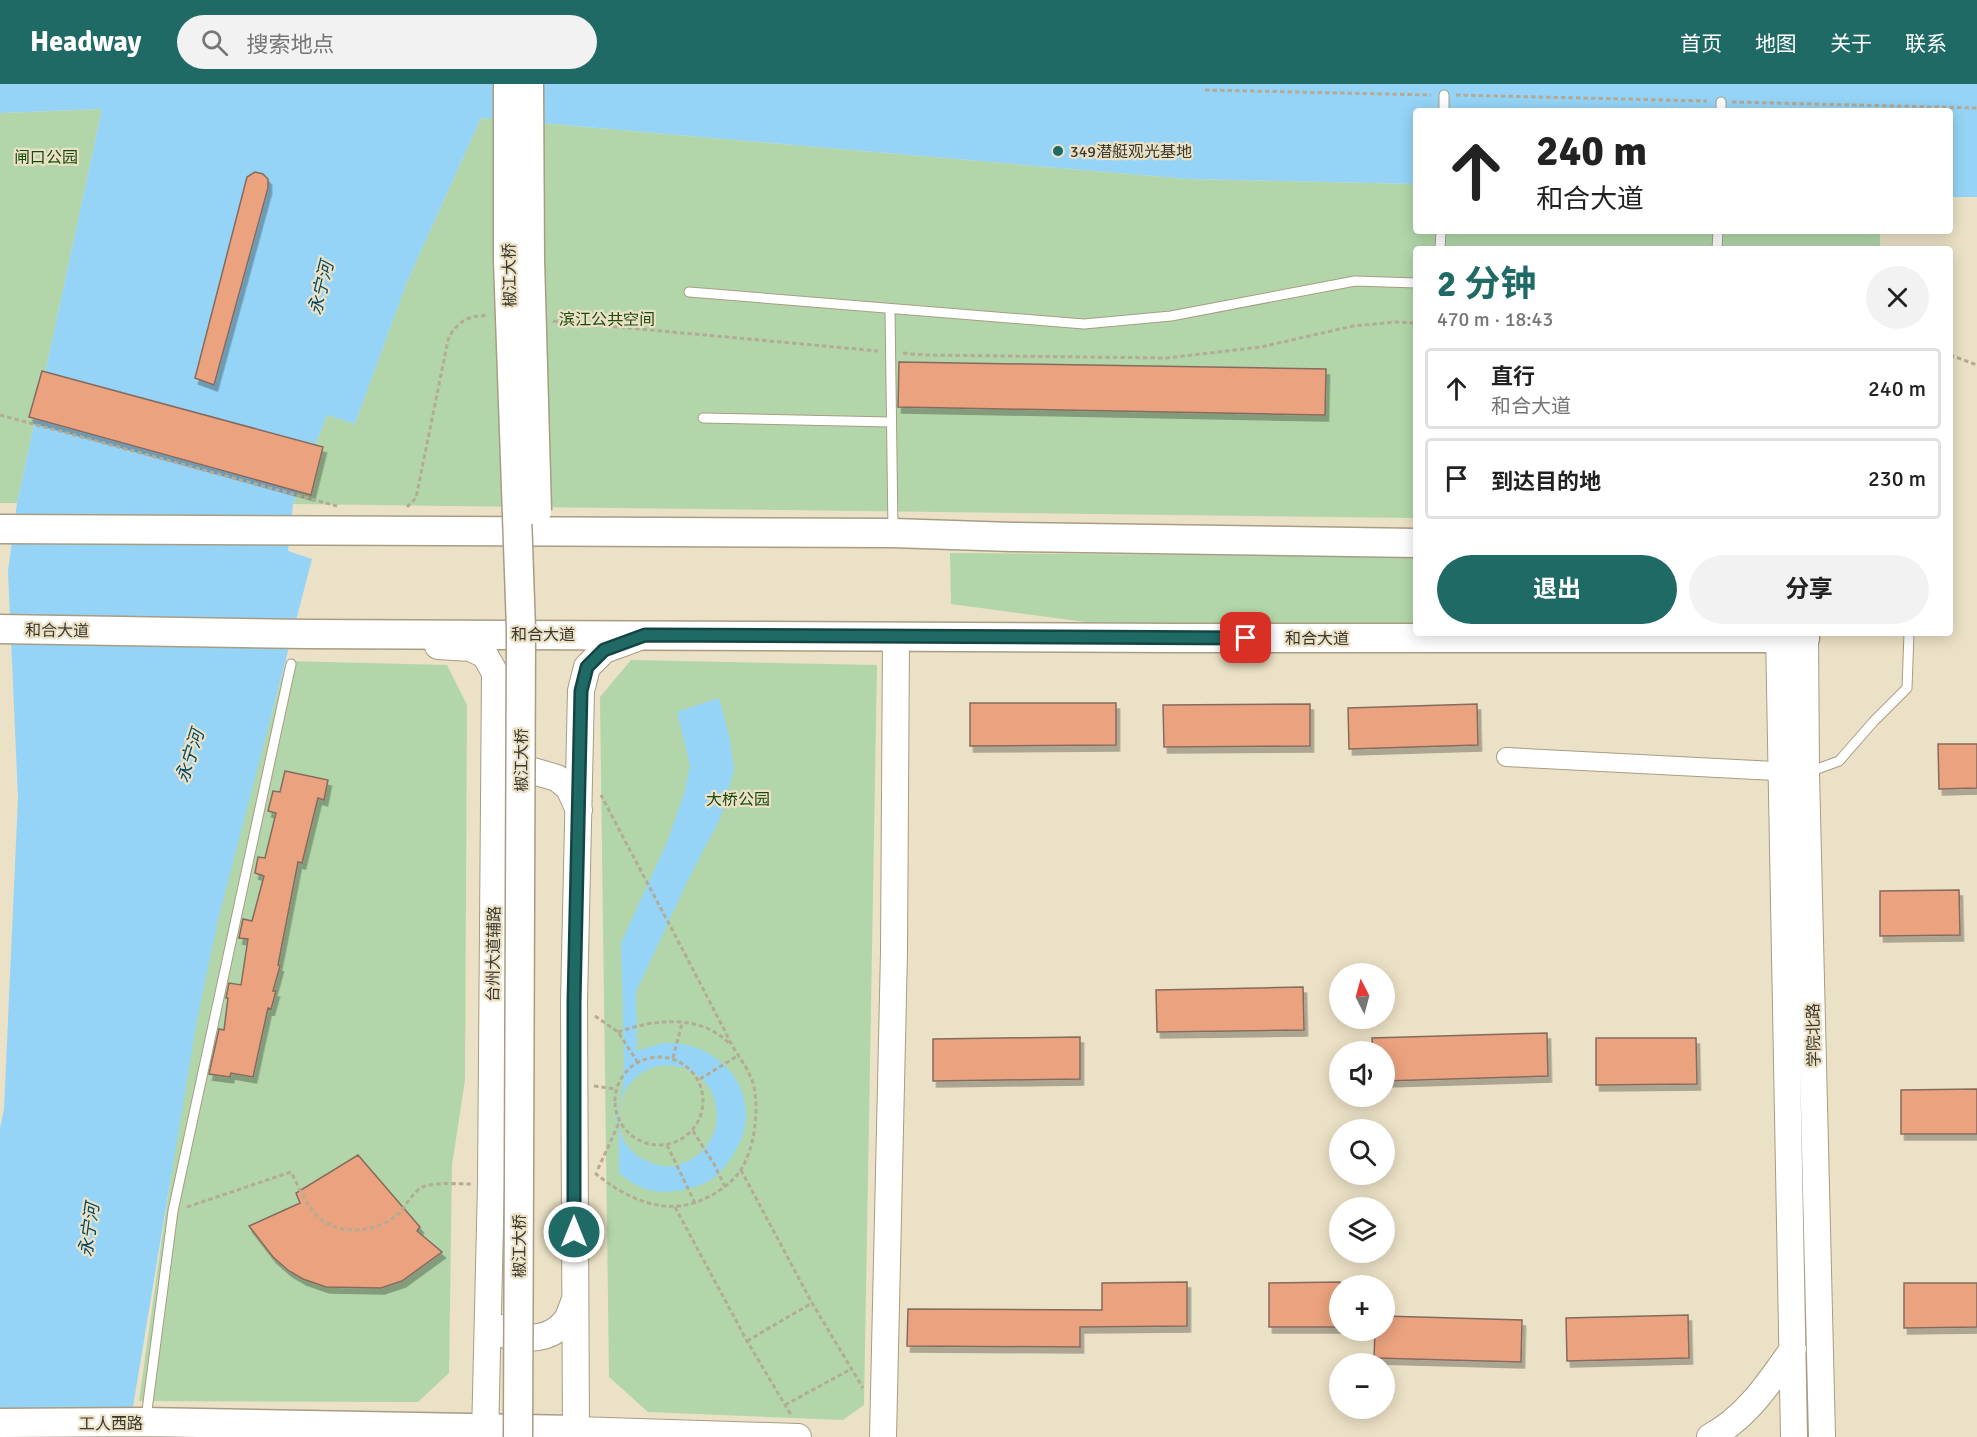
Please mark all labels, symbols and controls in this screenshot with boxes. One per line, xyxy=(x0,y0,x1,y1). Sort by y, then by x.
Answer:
search box xyxy=(177,15,597,69)
text: Headway xyxy=(30,25,141,59)
icon: search xyxy=(198,26,231,59)
text: 搜索地点 xyxy=(246,31,334,58)
text: 首页 xyxy=(1680,31,1722,57)
text: 地图 xyxy=(1755,31,1797,57)
text: 关于 xyxy=(1830,31,1872,57)
text: 联系 xyxy=(1905,31,1947,57)
text: 240 m xyxy=(1536,126,1647,177)
icon: ahead xyxy=(1437,132,1515,210)
place label: 349潜艇观光基地 xyxy=(1070,142,1192,162)
marker: 349潜艇观光基地 xyxy=(1051,144,1065,158)
park label: 闸口公园 xyxy=(14,148,78,168)
text: 和合大道 xyxy=(1536,183,1644,216)
street label: 椒江大桥 xyxy=(499,243,521,307)
water label: 永宁河 xyxy=(304,256,339,317)
text: 2 分钟 xyxy=(1437,262,1536,307)
button: close xyxy=(1866,266,1929,329)
text: 470 m · 18:43 xyxy=(1437,307,1553,332)
park label: 滨江公共空间 xyxy=(559,310,655,330)
text: 直行 xyxy=(1491,363,1535,390)
icon: ahead xyxy=(1440,372,1473,405)
text: 240 m xyxy=(1868,375,1926,402)
text: 和合大道 xyxy=(1491,394,1571,419)
icon: arrive xyxy=(1440,462,1473,495)
text: 230 m xyxy=(1868,465,1926,492)
text: 到达目的地 xyxy=(1491,468,1601,495)
button: 退出 xyxy=(1437,555,1677,624)
button: 分享 xyxy=(1689,555,1929,624)
pin xyxy=(1220,612,1271,663)
street label: 和合大道 xyxy=(25,620,89,642)
icon: arrive xyxy=(1229,621,1262,654)
street label: 和合大道 xyxy=(511,625,575,645)
street label: 和合大道 xyxy=(1285,629,1349,649)
water label: 永宁河 xyxy=(171,724,210,785)
street label: 椒江大桥 xyxy=(512,728,532,792)
park label: 大桥公园 xyxy=(706,790,770,810)
street label: 台州大道辅路 xyxy=(483,906,505,1002)
north arrow xyxy=(1329,963,1395,1029)
map controls xyxy=(1329,963,1395,1419)
street label: 学院北路 xyxy=(1803,1003,1825,1067)
button: sound xyxy=(1329,1041,1395,1107)
button: search xyxy=(1329,1119,1395,1185)
button: layers xyxy=(1329,1197,1395,1263)
water label: 永宁河 xyxy=(74,1199,104,1258)
position arrow xyxy=(542,1200,606,1264)
street label: 椒江大桥 xyxy=(510,1214,530,1278)
button: + xyxy=(1329,1275,1395,1341)
button: − xyxy=(1329,1353,1395,1419)
street label: 工人西路 xyxy=(79,1414,143,1434)

